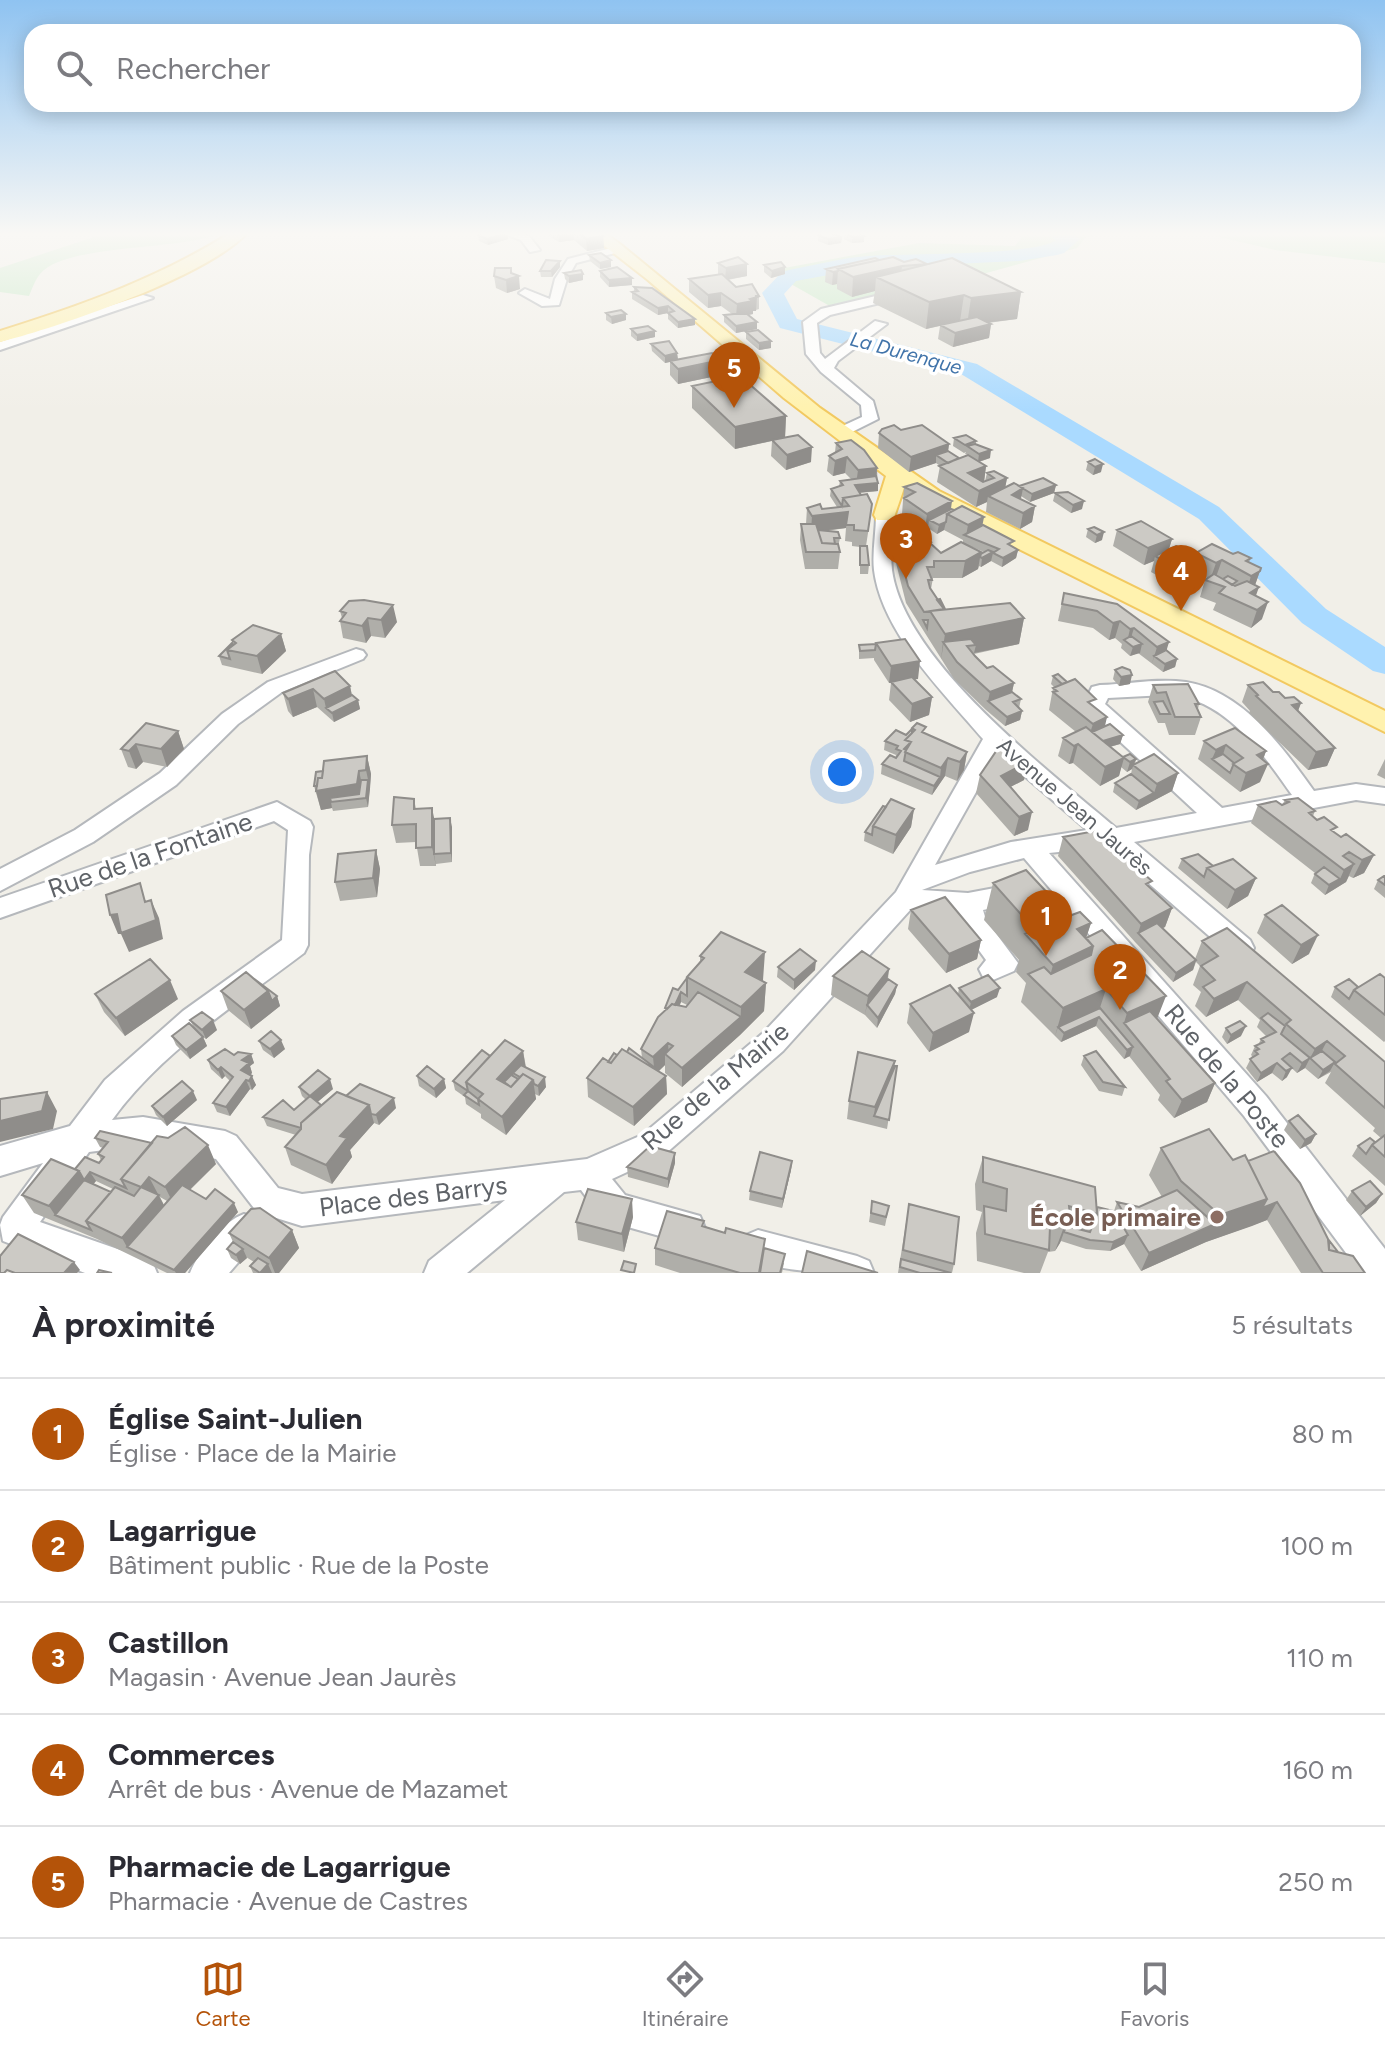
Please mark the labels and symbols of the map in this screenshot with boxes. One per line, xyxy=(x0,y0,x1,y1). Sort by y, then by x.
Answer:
water label: La Durenque xyxy=(847,327,965,379)
pin: 5 xyxy=(708,342,760,408)
pin: 3 xyxy=(880,513,932,579)
pin: 4 xyxy=(1155,545,1207,611)
street label: Avenue Jean Jaurès xyxy=(992,732,1158,881)
your location xyxy=(822,752,862,792)
street label: Rue de la Fontaine xyxy=(44,805,256,905)
pin: 1 xyxy=(1020,890,1072,956)
pin: 2 xyxy=(1094,944,1146,1010)
street label: Rue de la Poste xyxy=(1157,997,1297,1155)
street label: Rue de la Mairie xyxy=(635,1015,795,1157)
street label: Place des Barrys xyxy=(317,1169,509,1223)
place label: École primaire xyxy=(1030,1201,1201,1233)
marker: École primaire xyxy=(1208,1208,1226,1226)

